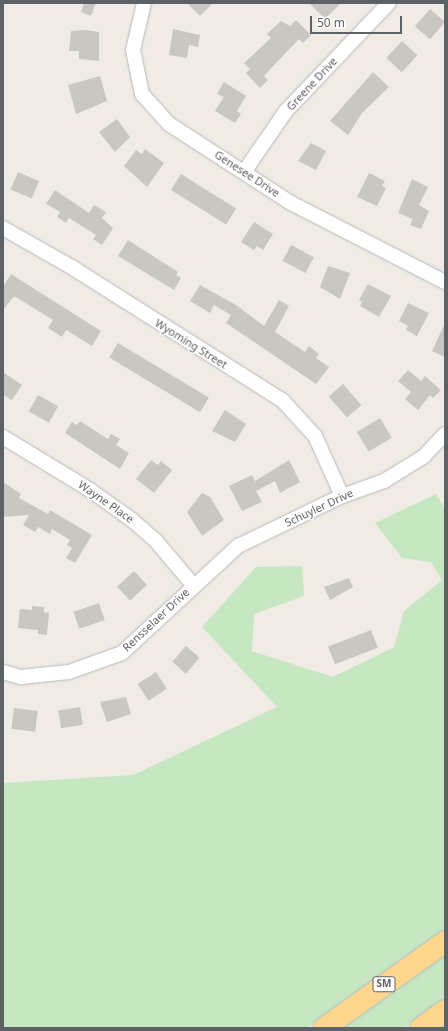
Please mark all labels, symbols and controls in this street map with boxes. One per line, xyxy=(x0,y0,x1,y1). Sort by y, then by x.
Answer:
scale bar xyxy=(312,8,404,34)
text: 50 m xyxy=(317,14,345,31)
street label: Greene Drive xyxy=(284,55,340,113)
street label: Genesee Drive xyxy=(212,148,282,200)
street label: Wyoming Street xyxy=(152,316,230,372)
street label: Wayne Place xyxy=(76,478,136,526)
street label: Schuyler Drive xyxy=(283,486,355,530)
street label: Rensselaer Drive xyxy=(120,586,192,654)
road number: SM xyxy=(372,976,396,992)

